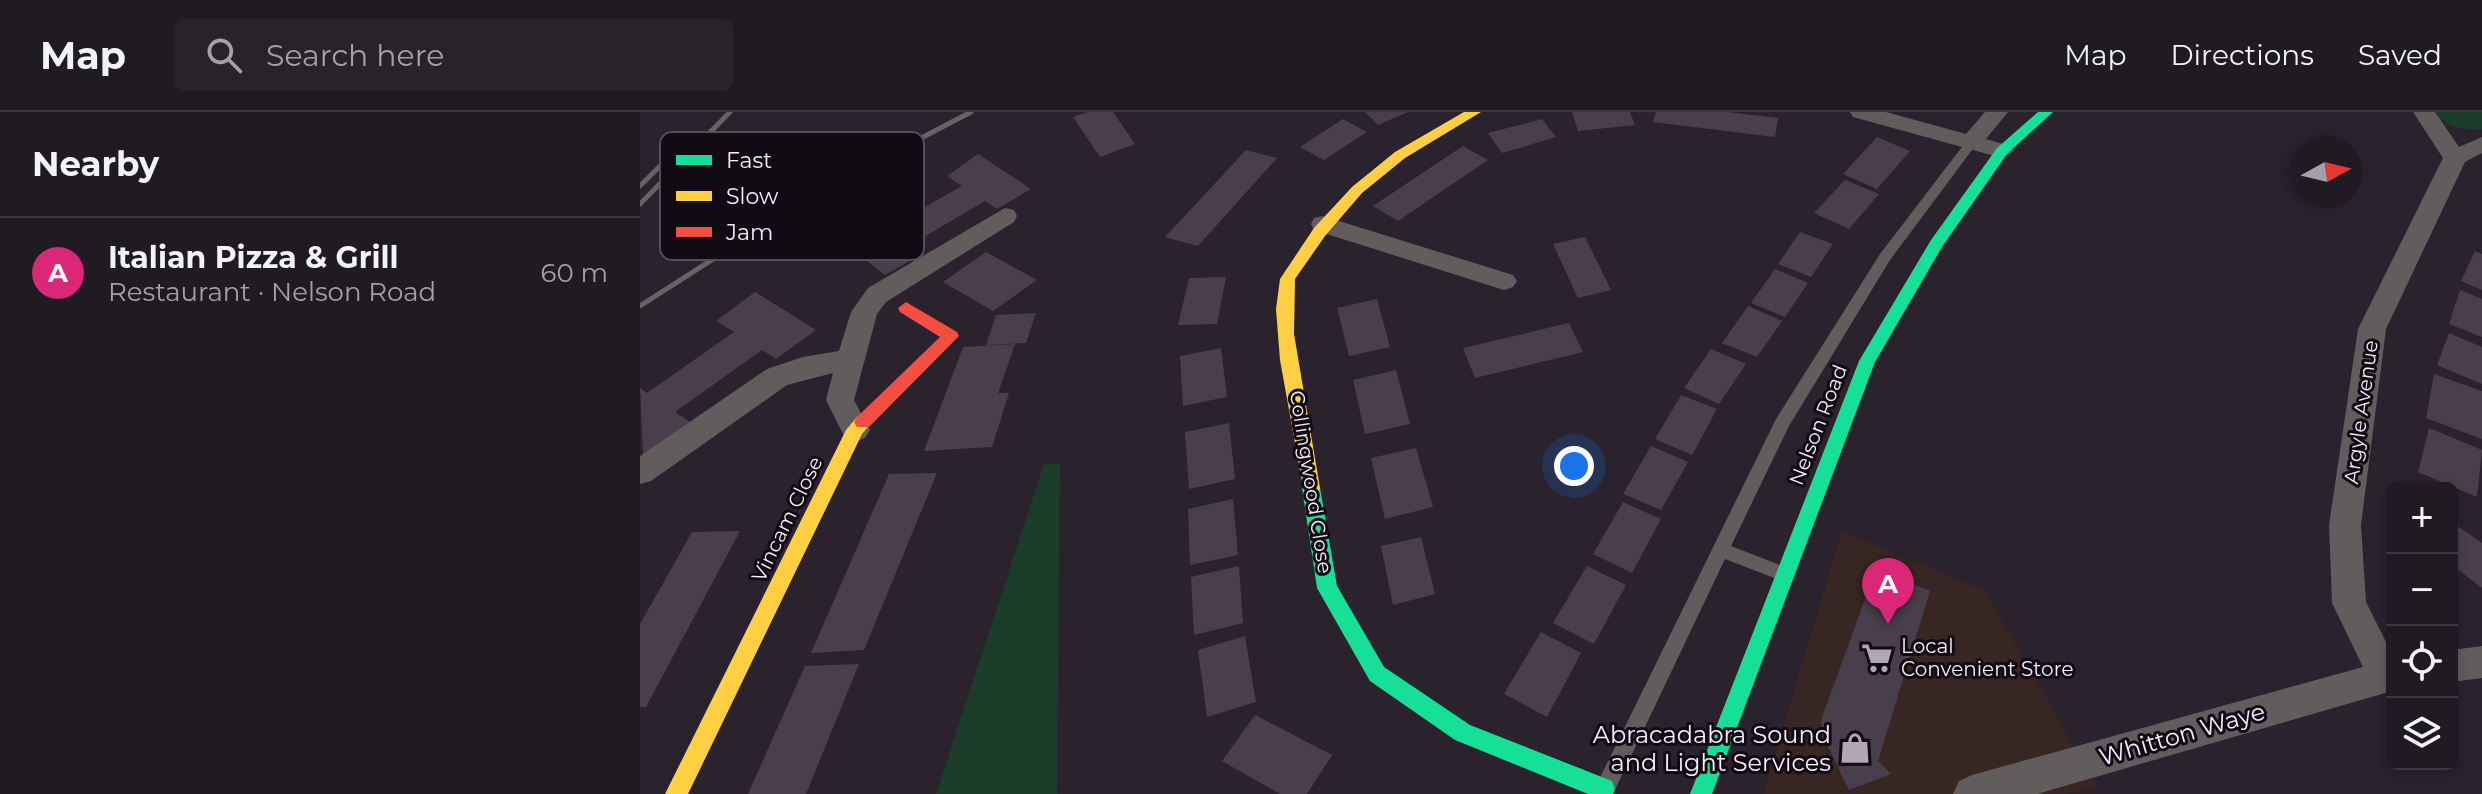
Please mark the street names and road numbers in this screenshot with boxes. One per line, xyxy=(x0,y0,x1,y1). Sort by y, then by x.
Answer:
street label: Argyle Avenue xyxy=(2339,339,2383,485)
street label: Nelson Road xyxy=(1784,361,1852,489)
street label: Collingwood Close xyxy=(1285,389,1337,575)
street label: Vincam Close xyxy=(746,453,828,585)
street label: Whitton Waye xyxy=(2096,696,2268,772)

